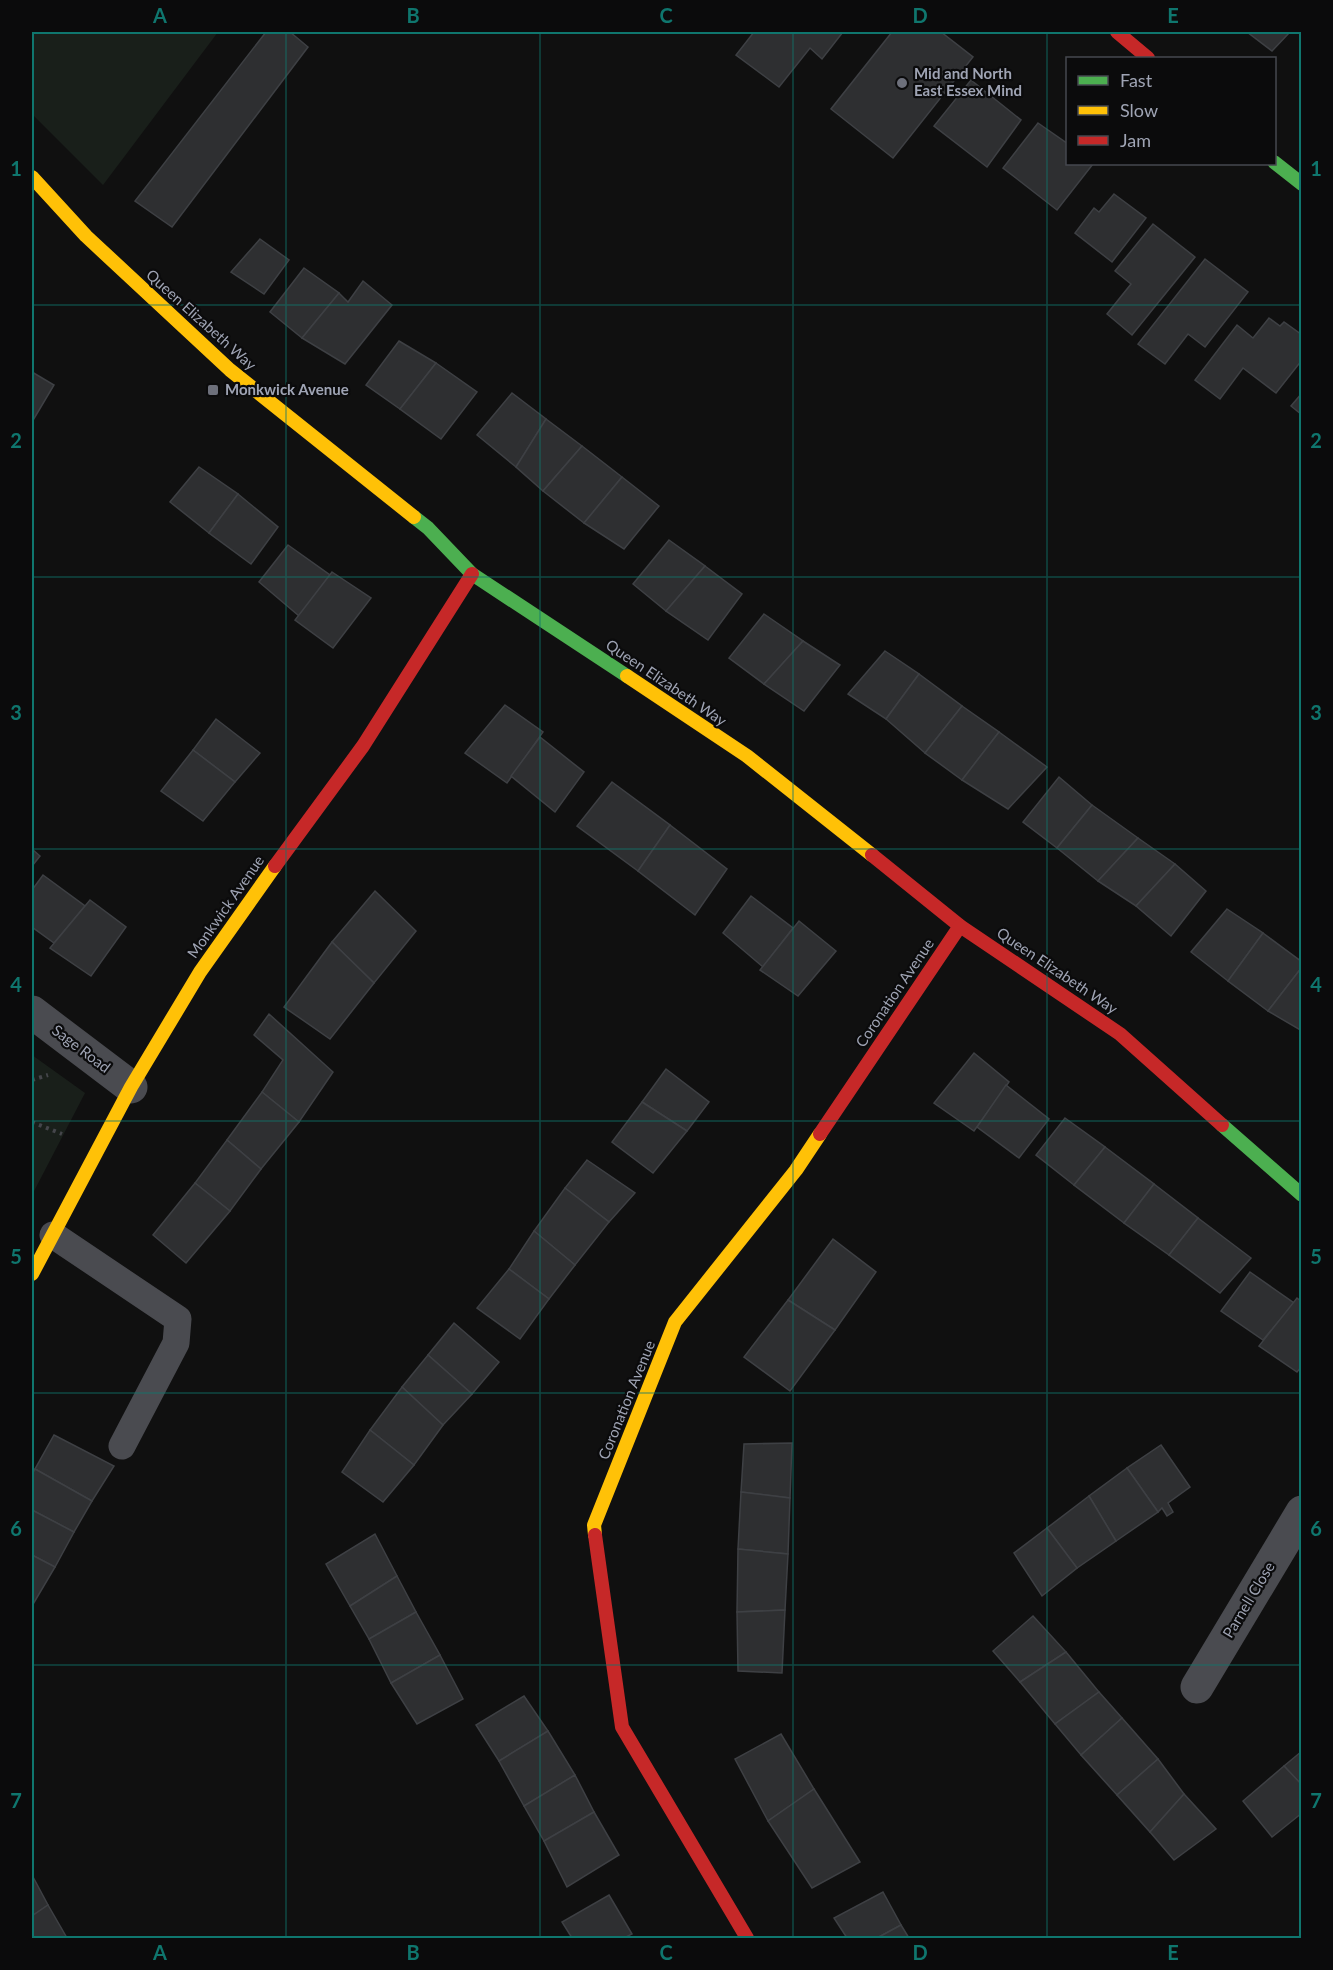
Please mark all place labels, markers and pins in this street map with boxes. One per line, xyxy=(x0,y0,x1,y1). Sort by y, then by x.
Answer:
place label: Mid and North East Essex Mind xyxy=(914,64,1022,99)
marker: Mid and North East Essex Mind xyxy=(895,76,909,90)
place label: Monkwick Avenue xyxy=(225,380,349,398)
marker: Monkwick Avenue xyxy=(206,383,220,397)

